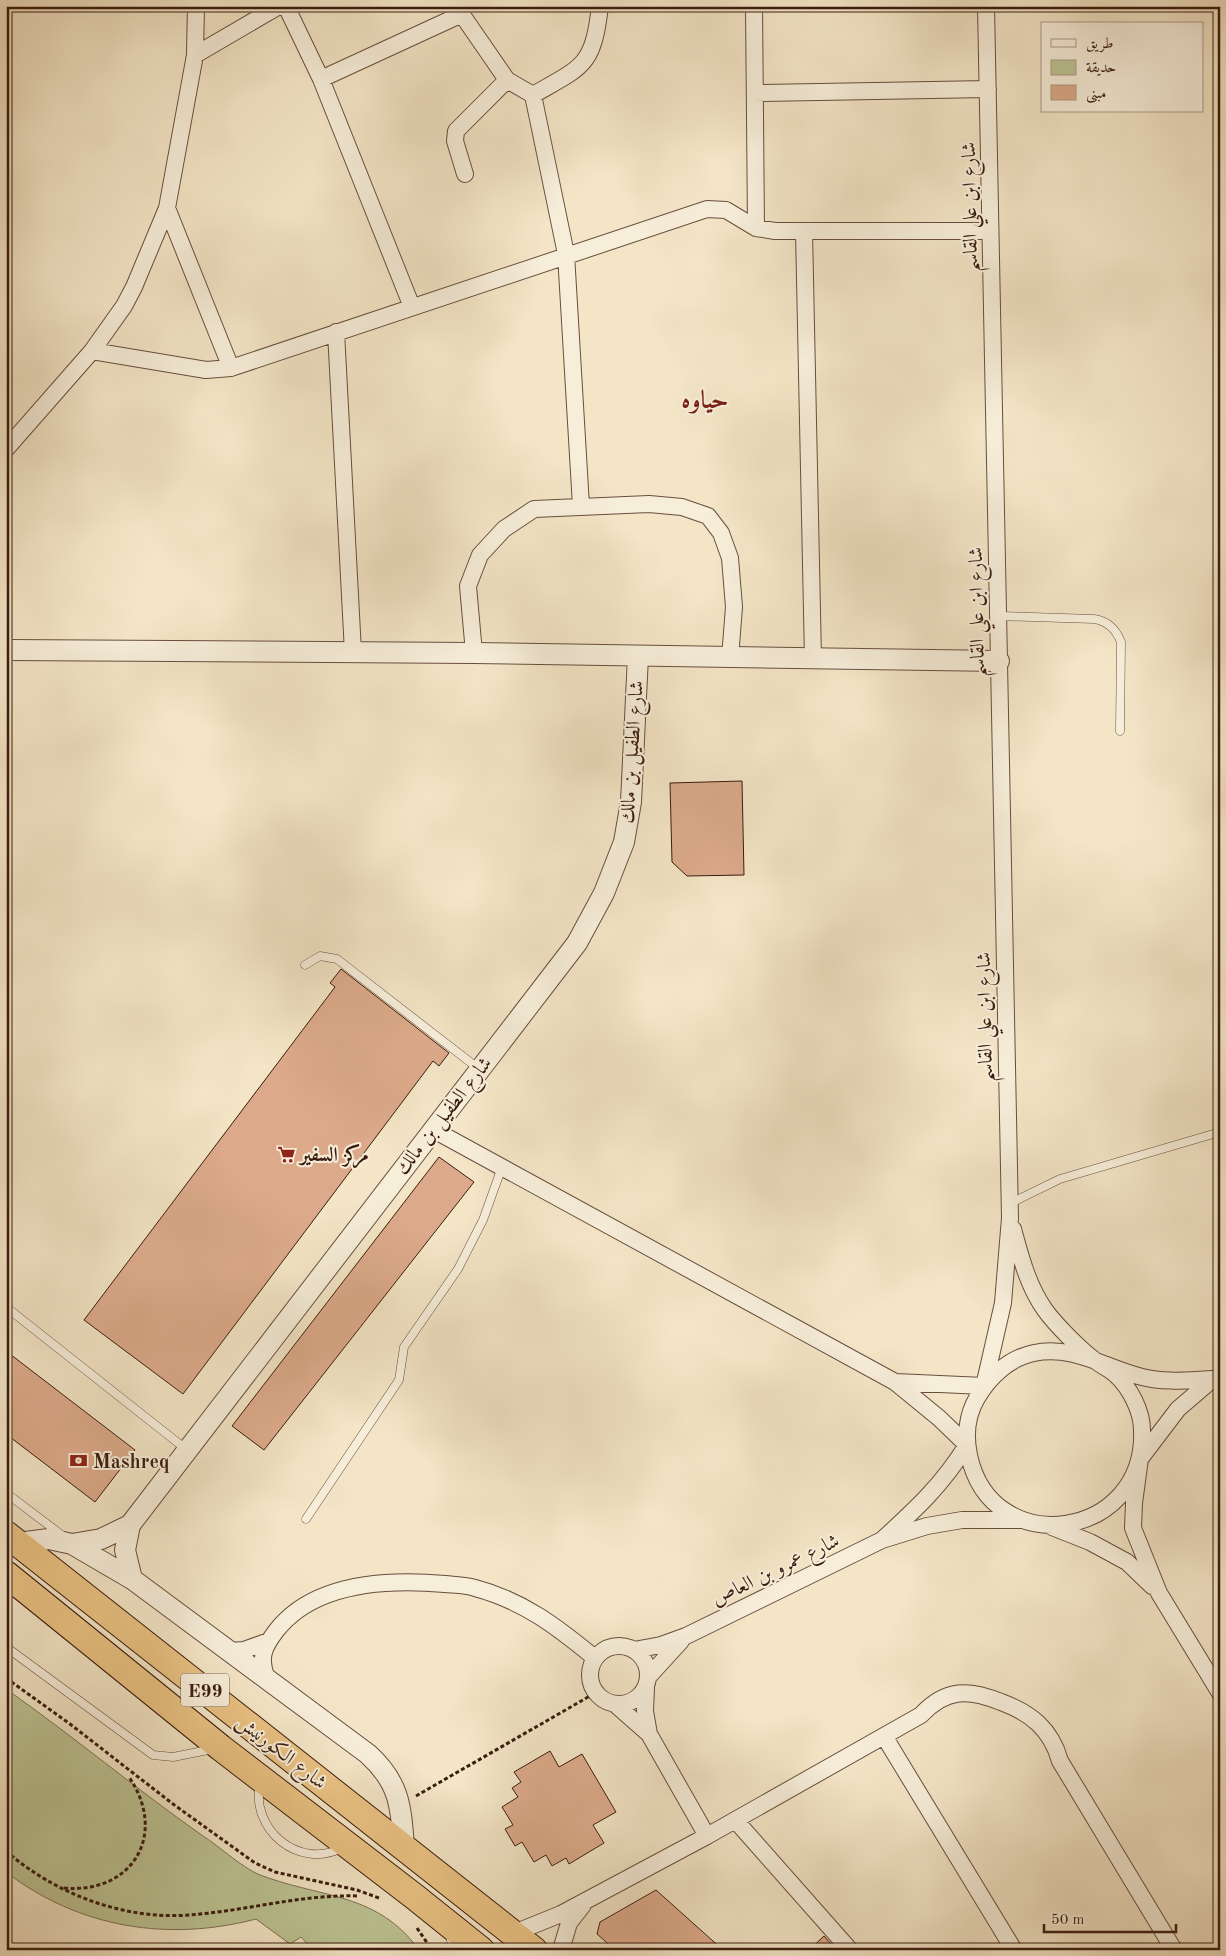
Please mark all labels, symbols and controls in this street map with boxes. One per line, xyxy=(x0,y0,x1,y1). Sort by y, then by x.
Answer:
legend xyxy=(1041,22,1204,112)
text: طريق xyxy=(1086,37,1113,53)
text: حديقة xyxy=(1086,61,1116,76)
text: مبنى xyxy=(1086,87,1106,104)
street label: شارع ابن علي القاسم xyxy=(960,142,990,272)
district label: حياوه xyxy=(681,388,729,414)
street label: شارع ابن علي القاسم xyxy=(967,547,997,677)
street label: شارع الطفيل بن مالك xyxy=(618,680,654,825)
street label: شارع ابن علي القاسم xyxy=(975,952,1005,1082)
street label: شارع الطفيل بن مالك xyxy=(393,1054,501,1182)
place label: مركز السفير xyxy=(298,1143,369,1169)
supermarket icon: مركز السفير xyxy=(276,1144,296,1164)
bank icon: Mashreq xyxy=(69,1451,89,1471)
place label: Mashreq xyxy=(93,1453,169,1473)
street label: شارع عمرو بن العاص xyxy=(709,1531,846,1616)
road number: E99 xyxy=(181,1674,229,1706)
street label: شارع الكورنيش xyxy=(228,1710,331,1799)
scale bar xyxy=(1044,1901,1176,1933)
text: 50 m xyxy=(1051,1913,1085,1928)

